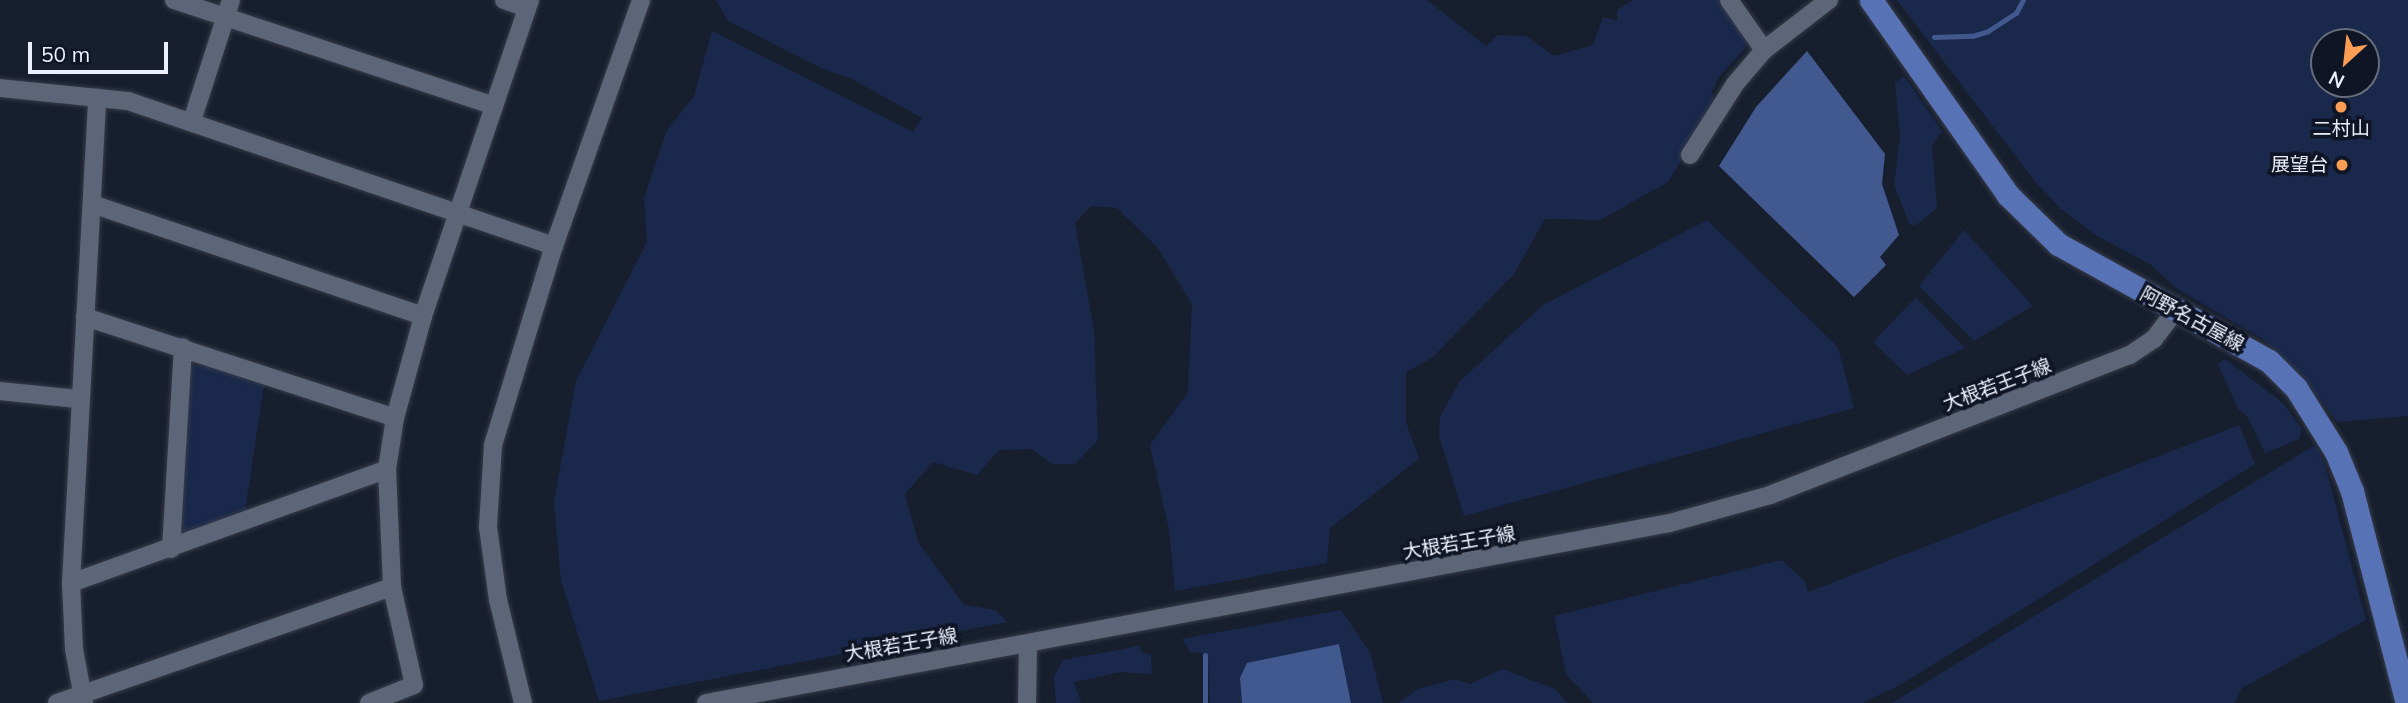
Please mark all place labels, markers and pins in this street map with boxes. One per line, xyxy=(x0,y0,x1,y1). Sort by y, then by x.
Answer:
marker: 二村山 xyxy=(2333,99,2349,115)
place label: 二村山 xyxy=(2313,118,2369,140)
place label: 展望台 xyxy=(2271,154,2328,176)
marker: 展望台 xyxy=(2334,157,2350,173)

